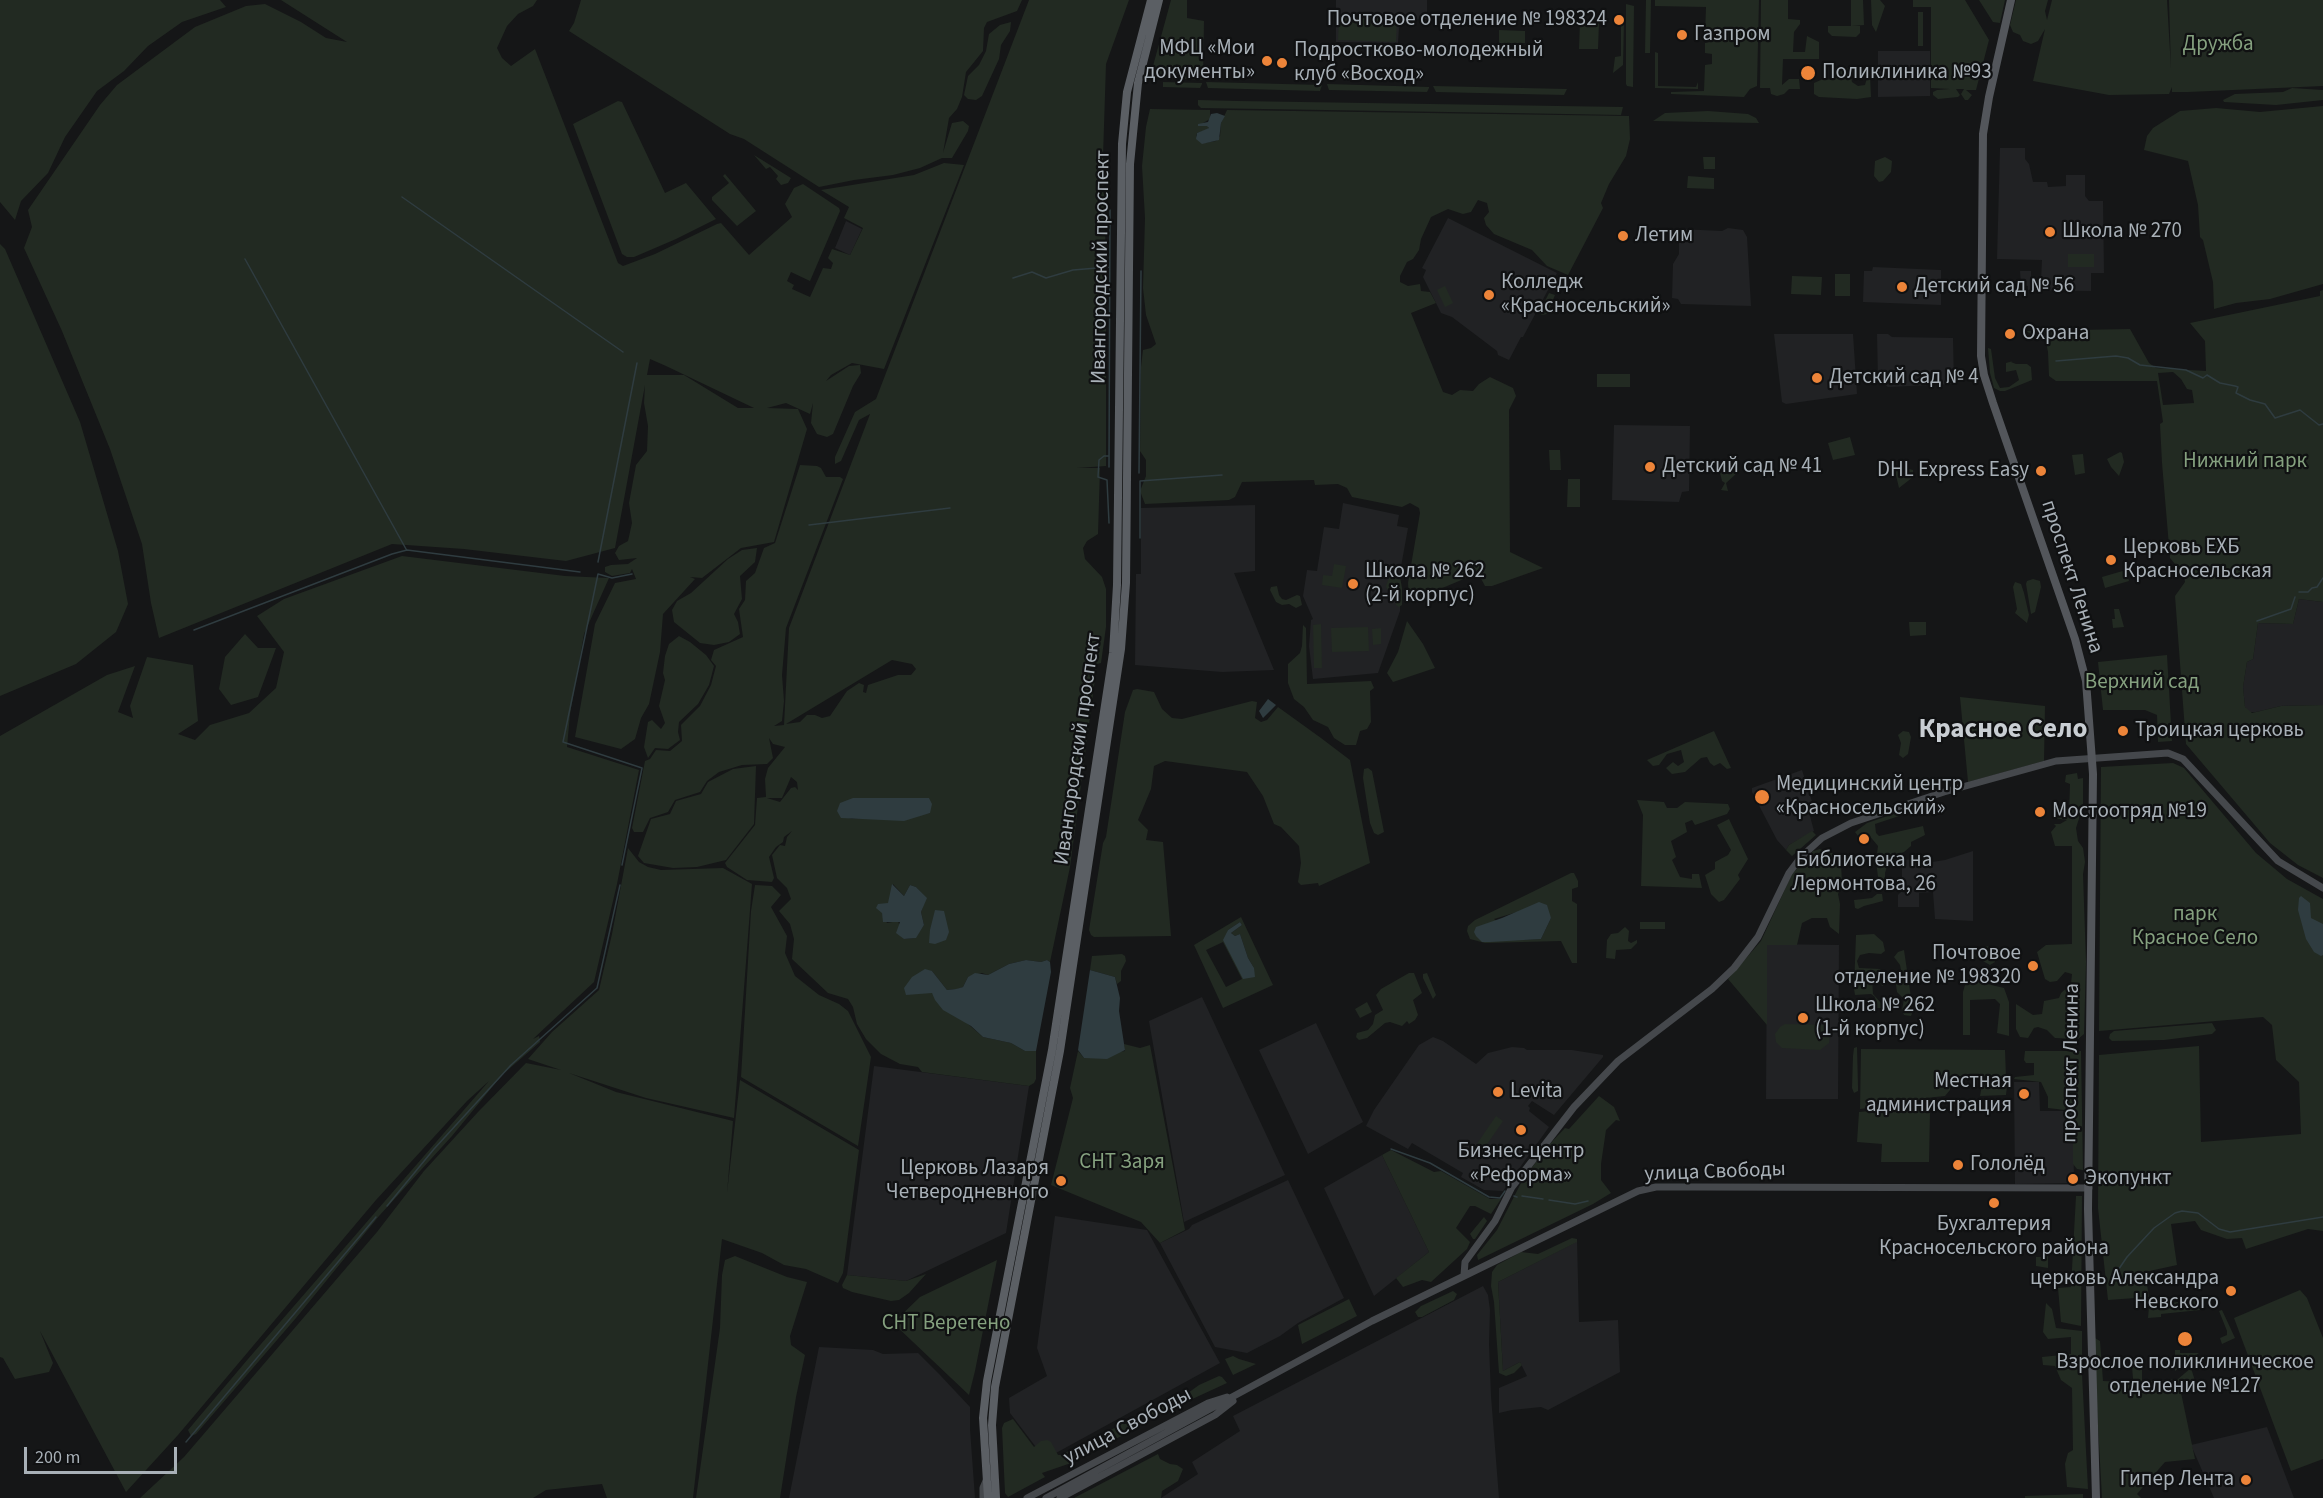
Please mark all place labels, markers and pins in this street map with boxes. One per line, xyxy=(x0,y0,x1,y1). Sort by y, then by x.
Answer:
place label: Почтовое отделение № 198324 xyxy=(1327,7,1607,33)
marker: Почтовое отделение № 198324 xyxy=(1612,13,1626,27)
place label: Газпром xyxy=(1694,22,1771,48)
marker: Газпром xyxy=(1675,28,1689,42)
place label: МФЦ «Мои документы» xyxy=(1144,36,1255,86)
place label: Подростково-молодежный клуб «Восход» xyxy=(1294,38,1544,88)
marker: МФЦ «Мои документы» xyxy=(1260,54,1274,68)
marker: Подростково-молодежный клуб «Восход» xyxy=(1275,56,1289,70)
place label: Поликлиника №93 xyxy=(1822,60,1992,86)
marker: Поликлиника №93 xyxy=(1799,64,1817,82)
place label: Школа № 270 xyxy=(2062,219,2182,245)
place label: Летим xyxy=(1635,223,1693,249)
marker: Школа № 270 xyxy=(2043,225,2057,239)
marker: Летим xyxy=(1616,229,1630,243)
place label: Колледж «Красносельский» xyxy=(1501,270,1671,320)
place label: Детский сад № 56 xyxy=(1914,274,2074,300)
marker: Детский сад № 56 xyxy=(1895,280,1909,294)
marker: Колледж «Красносельский» xyxy=(1482,288,1496,302)
place label: Охрана xyxy=(2022,321,2089,347)
marker: Охрана xyxy=(2003,327,2017,341)
place label: Детский сад № 4 xyxy=(1829,365,1979,391)
marker: Детский сад № 4 xyxy=(1810,371,1824,385)
place label: Детский сад № 41 xyxy=(1662,454,1822,480)
place label: DHL Express Easy xyxy=(1877,458,2029,484)
marker: Детский сад № 41 xyxy=(1643,460,1657,474)
marker: DHL Express Easy xyxy=(2034,464,2048,478)
place label: Церковь ЕХБ Красносельская xyxy=(2123,535,2272,585)
marker: Церковь ЕХБ Красносельская xyxy=(2104,553,2118,567)
place label: Школа № 262 (2-й корпус) xyxy=(1365,559,1485,609)
marker: Школа № 262 (2-й корпус) xyxy=(1346,577,1360,591)
place label: Троицкая церковь xyxy=(2135,718,2304,744)
marker: Троицкая церковь xyxy=(2116,724,2130,738)
place label: Медицинский центр «Красносельский» xyxy=(1776,772,1963,822)
marker: Медицинский центр «Красносельский» xyxy=(1753,788,1771,806)
place label: Мостоотряд №19 xyxy=(2052,799,2207,825)
marker: Мостоотряд №19 xyxy=(2033,805,2047,819)
marker: Библиотека на Лермонтова, 26 xyxy=(1857,832,1871,846)
place label: Библиотека на Лермонтова, 26 xyxy=(1792,848,1936,898)
place label: Почтовое отделение № 198320 xyxy=(1834,941,2021,991)
marker: Почтовое отделение № 198320 xyxy=(2026,959,2040,973)
place label: Школа № 262 (1-й корпус) xyxy=(1815,993,1935,1043)
marker: Школа № 262 (1-й корпус) xyxy=(1796,1011,1810,1025)
place label: Местная администрация xyxy=(1866,1069,2012,1119)
place label: Levita xyxy=(1510,1079,1563,1105)
marker: Levita xyxy=(1491,1085,1505,1099)
marker: Местная администрация xyxy=(2017,1087,2031,1101)
marker: Бизнес-центр «Реформа» xyxy=(1514,1123,1528,1137)
place label: Бизнес-центр «Реформа» xyxy=(1458,1139,1584,1189)
place label: Гололёд xyxy=(1970,1152,2045,1178)
place label: Церковь Лазаря Четверодневного xyxy=(886,1156,1049,1206)
marker: Гололёд xyxy=(1951,1158,1965,1172)
place label: Экопункт xyxy=(2085,1166,2171,1192)
marker: Экопункт xyxy=(2066,1172,2080,1186)
marker: Церковь Лазаря Четверодневного xyxy=(1054,1174,1068,1188)
marker: Бухгалтерия Красносельского района xyxy=(1987,1196,2001,1210)
place label: Бухгалтерия Красносельского района xyxy=(1879,1212,2109,1262)
place label: церковь Александра Невского xyxy=(2030,1266,2219,1316)
marker: церковь Александра Невского xyxy=(2224,1284,2238,1298)
marker: Взрослое поликлиническое отделение №127 xyxy=(2176,1330,2194,1348)
place label: Взрослое поликлиническое отделение №127 xyxy=(2056,1350,2314,1400)
place label: Гипер Лента xyxy=(2120,1467,2234,1493)
marker: Гипер Лента xyxy=(2239,1473,2253,1487)

